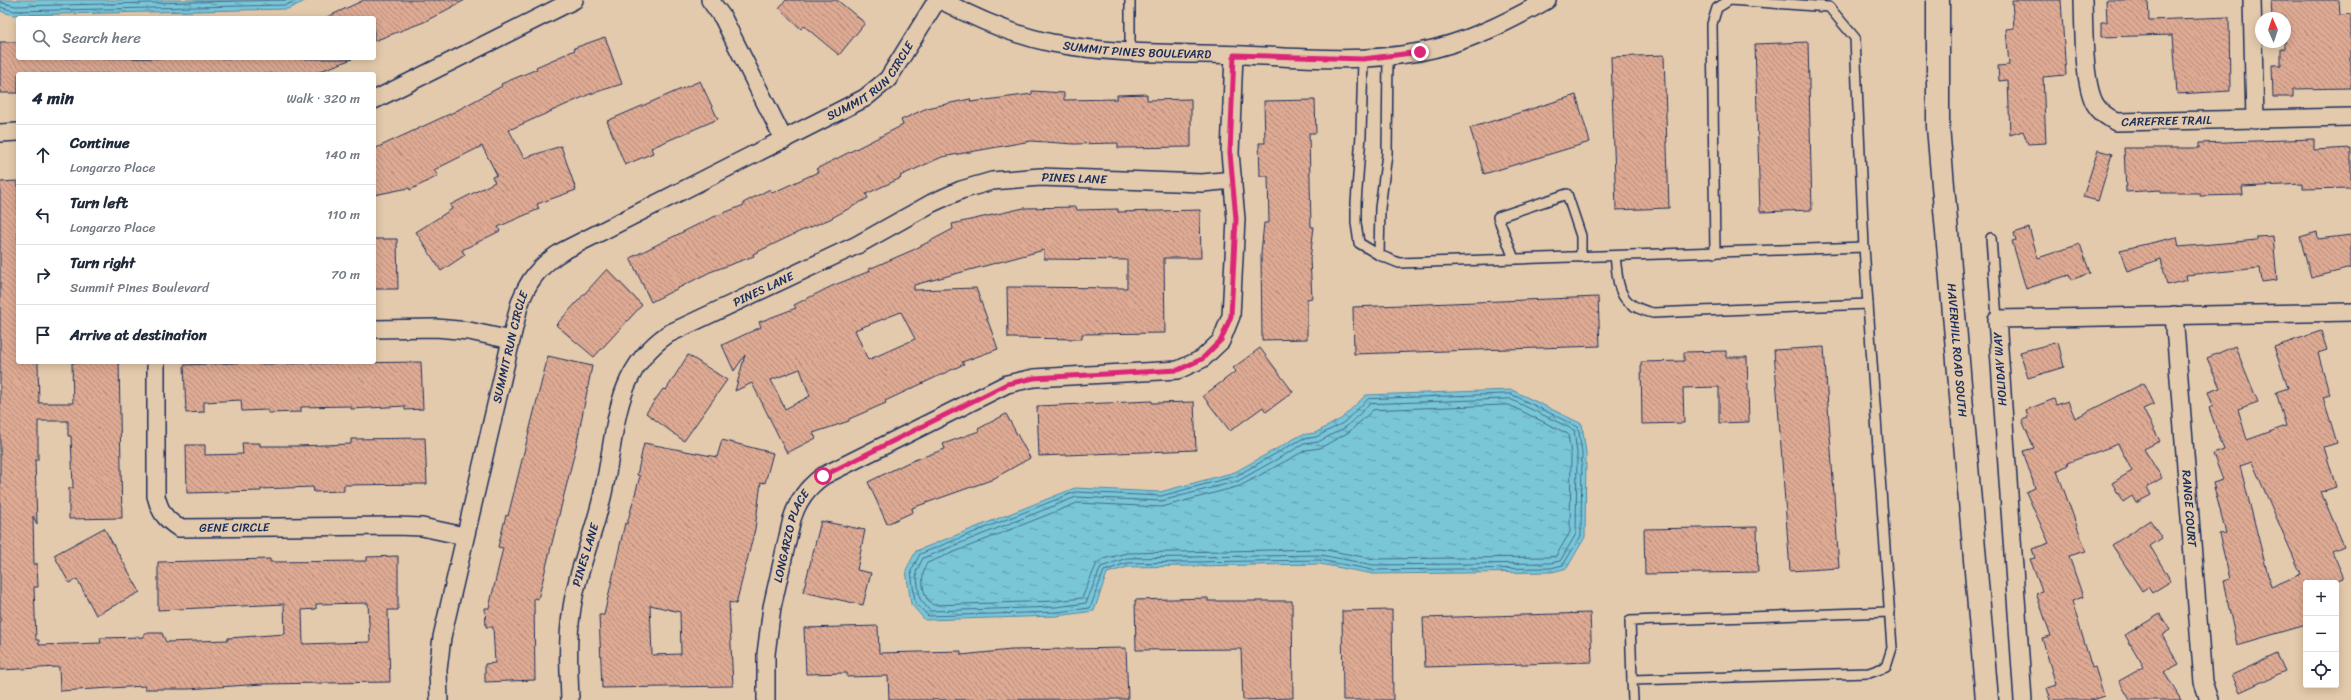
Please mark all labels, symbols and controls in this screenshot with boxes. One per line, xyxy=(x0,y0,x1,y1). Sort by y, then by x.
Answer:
north arrow xyxy=(2255,12,2291,48)
search box xyxy=(16,16,376,60)
text: Search here xyxy=(62,25,141,51)
icon: search xyxy=(30,27,52,49)
street label: SUMMIT PINES BOULEVARD xyxy=(1061,34,1211,65)
street label: SUMMIT RUN CIRCLE xyxy=(823,36,920,127)
route end xyxy=(1411,43,1429,61)
text: 4 min xyxy=(32,83,74,113)
text: Walk · 320 m xyxy=(286,87,360,110)
street label: CAREFREE TRAIL xyxy=(2121,109,2212,133)
text: Continue xyxy=(70,130,130,156)
text: 140 m xyxy=(325,143,360,166)
icon: ahead xyxy=(32,144,54,166)
text: Longarzo Place xyxy=(70,156,155,179)
street label: PINES LANE xyxy=(1041,166,1108,191)
text: Turn left xyxy=(70,190,128,216)
text: 110 m xyxy=(327,203,360,226)
icon: left xyxy=(32,204,54,226)
text: Longarzo Place xyxy=(70,216,155,239)
text: Turn right xyxy=(70,250,135,276)
text: 70 m xyxy=(331,263,360,286)
icon: right xyxy=(32,264,54,286)
street label: PINES LANE xyxy=(729,265,799,313)
text: Summit Pines Boulevard xyxy=(70,276,209,299)
street label: HAVERHILL ROAD SOUTH xyxy=(1940,282,1974,419)
street label: SUMMIT RUN CIRCLE xyxy=(486,286,535,405)
text: Arrive at destination xyxy=(70,322,207,348)
icon: arrive xyxy=(32,324,54,346)
street label: HOLIDAY WAY xyxy=(1986,331,2014,407)
route start xyxy=(814,467,832,485)
street label: RANGE COURT xyxy=(2175,469,2203,549)
street label: LONGARZO PLACE xyxy=(767,483,816,585)
street label: GENE CIRCLE xyxy=(199,516,271,539)
street label: PINES LANE xyxy=(566,519,606,589)
map controls xyxy=(2303,580,2339,688)
button: + xyxy=(2303,580,2339,616)
button: − xyxy=(2303,616,2339,652)
button: locate xyxy=(2303,652,2339,688)

